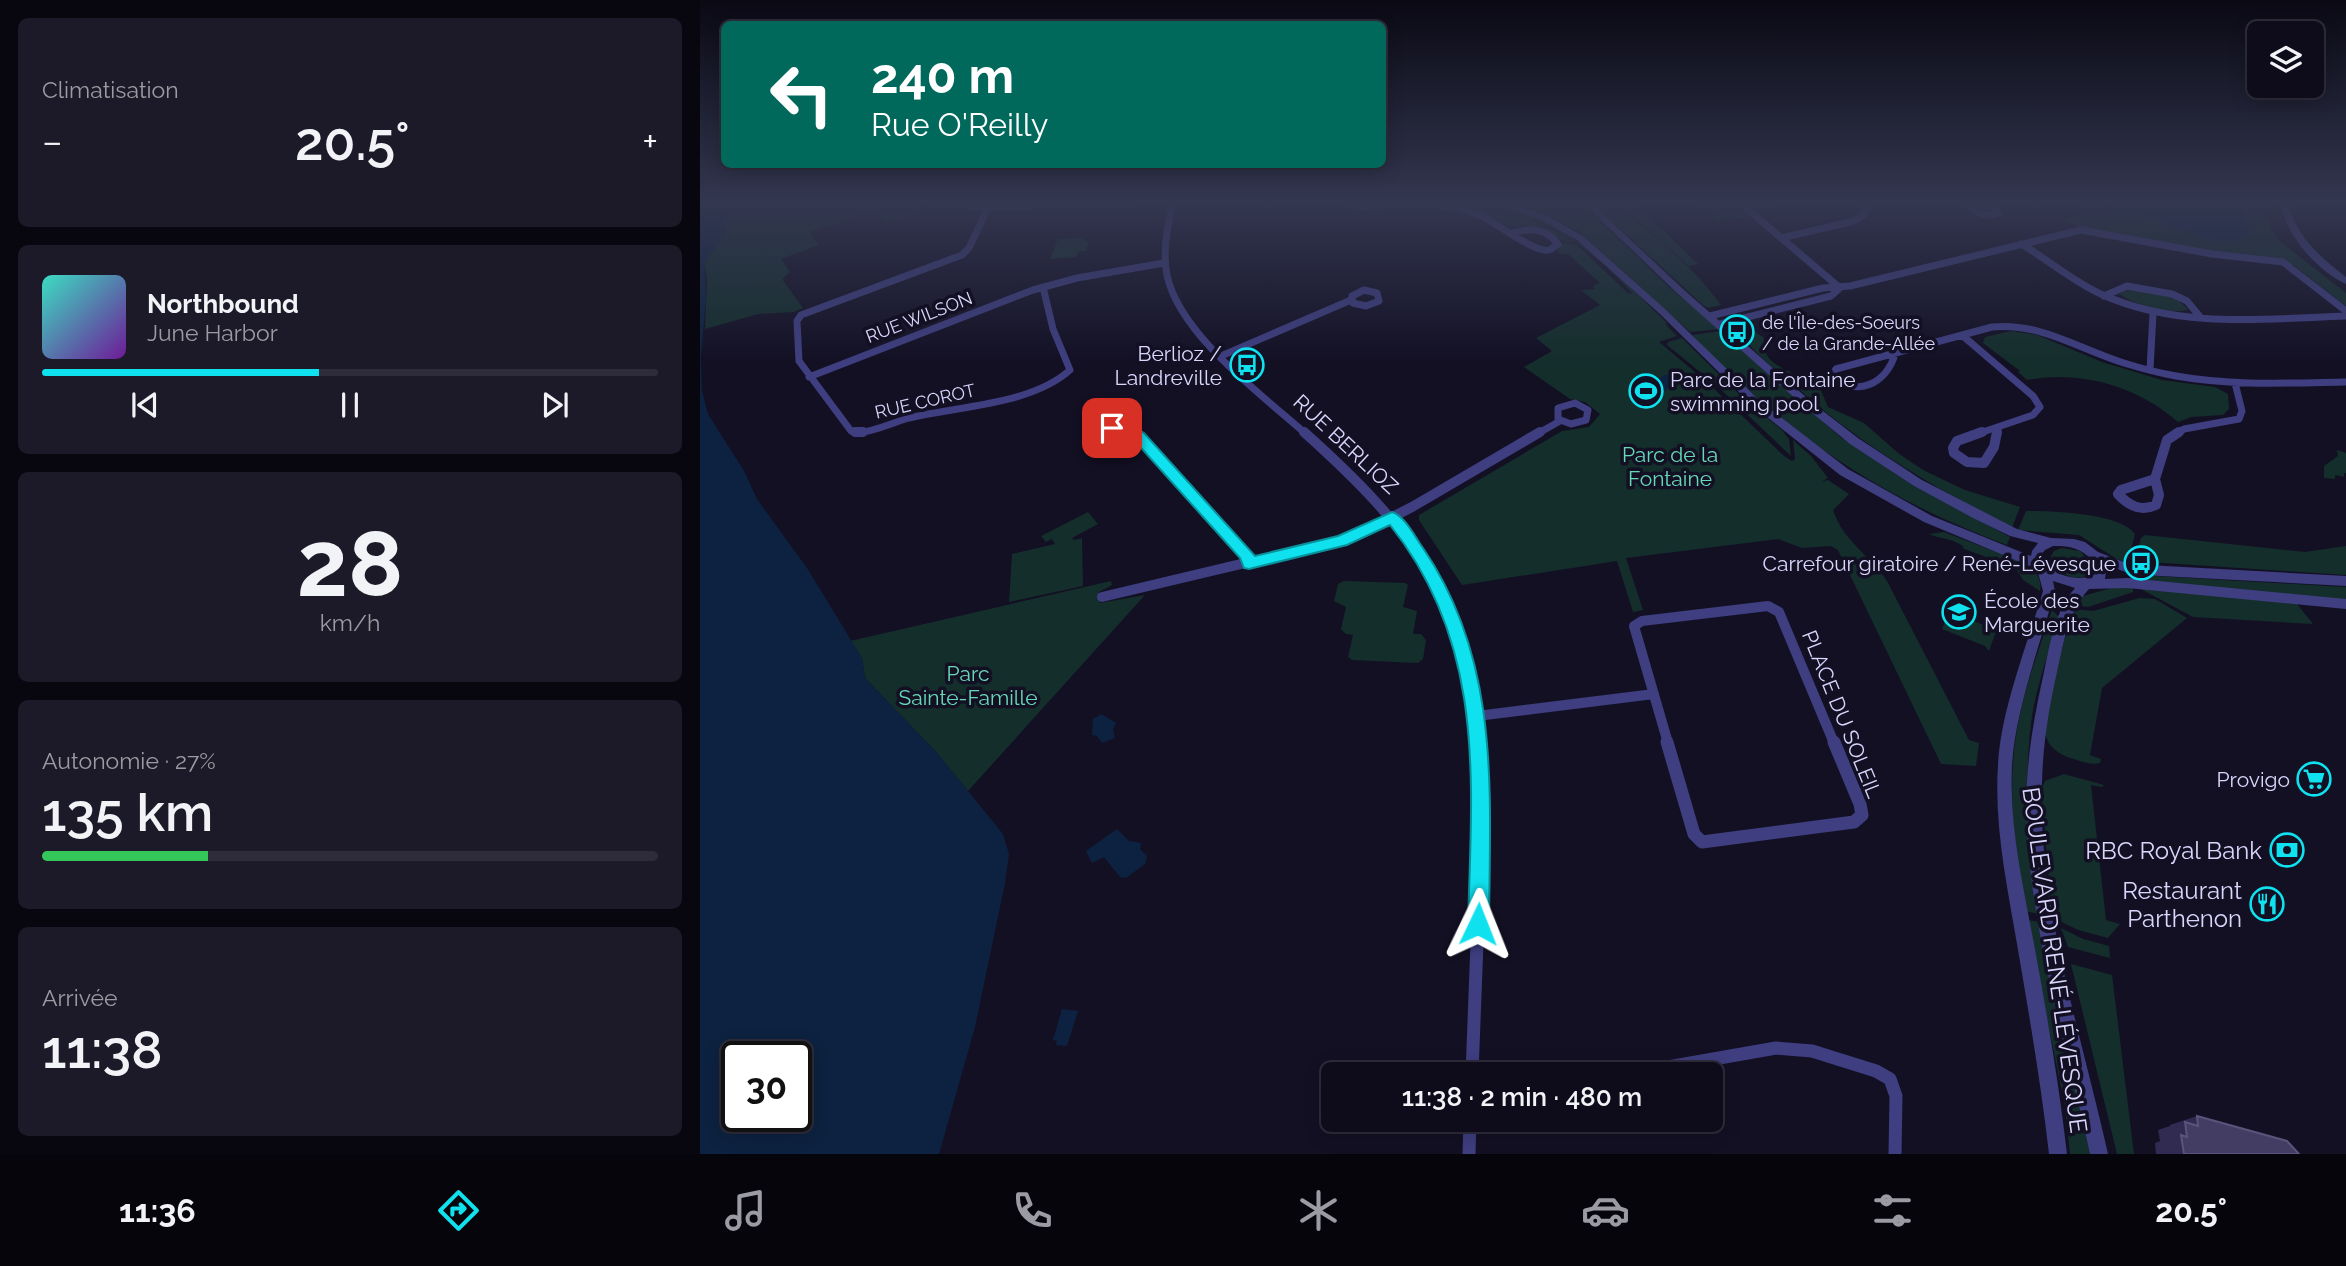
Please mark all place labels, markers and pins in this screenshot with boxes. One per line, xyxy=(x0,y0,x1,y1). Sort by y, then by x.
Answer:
place label: de l'Île-des-Soeurs / de la Grande-Allée xyxy=(1762,311,1935,354)
bus stop icon: de l'Île-des-Soeurs / de la Grande-Allée xyxy=(1718,313,1756,351)
place label: Berlioz / Landreville xyxy=(1114,341,1222,390)
bus stop icon: Berlioz / Landreville xyxy=(1228,346,1266,384)
place label: Parc de la Fontaine swimming pool xyxy=(1670,367,1856,416)
sports icon: Parc de la Fontaine swimming pool xyxy=(1627,372,1665,410)
pin xyxy=(1082,398,1142,458)
bus stop icon: Carrefour giratoire / René-Lévesque xyxy=(2122,544,2160,582)
place label: Carrefour giratoire / René-Lévesque xyxy=(1763,551,2116,576)
place label: École des Marguerite xyxy=(1984,588,2090,637)
school or university icon: École des Marguerite xyxy=(1940,593,1978,631)
supermarket icon: Provigo xyxy=(2295,760,2333,798)
place label: Provigo xyxy=(2217,767,2290,792)
bank icon: RBC Royal Bank xyxy=(2268,831,2306,869)
place label: RBC Royal Bank xyxy=(2085,836,2262,865)
place label: Restaurant Parthenon xyxy=(2122,876,2242,933)
restaurant icon: Restaurant Parthenon xyxy=(2248,885,2286,923)

